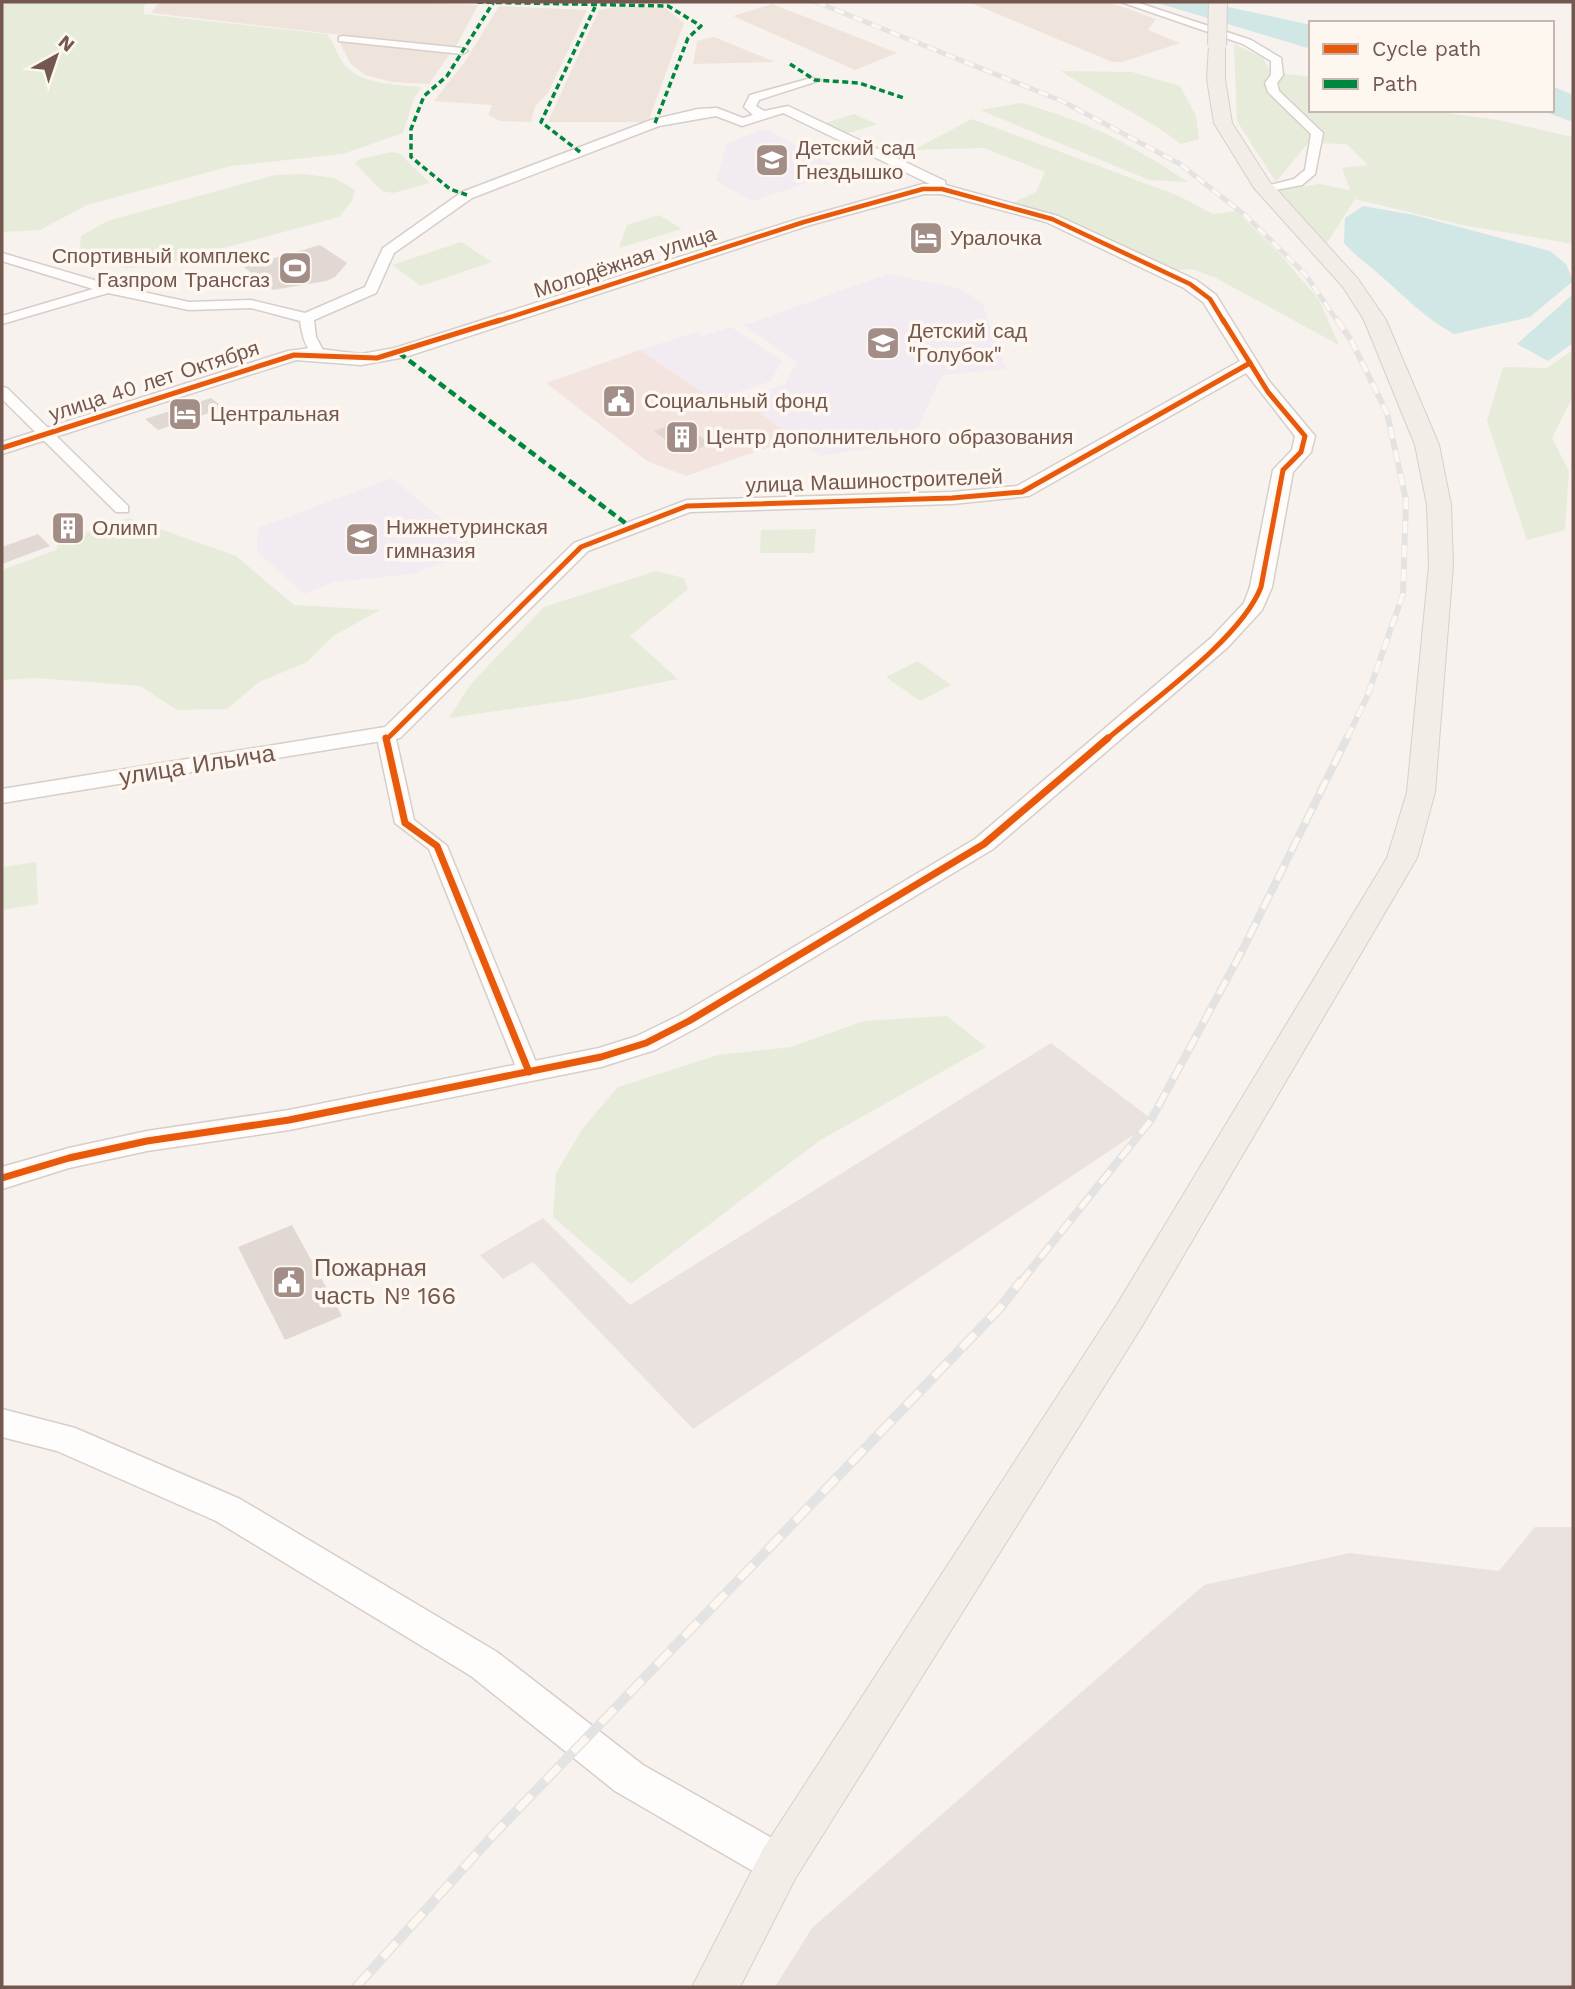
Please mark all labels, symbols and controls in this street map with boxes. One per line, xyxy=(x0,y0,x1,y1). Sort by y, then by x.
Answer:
north arrow xyxy=(21,21,91,91)
legend xyxy=(1309,21,1554,112)
text: N xyxy=(54,30,79,57)
text: Cycle path xyxy=(1372,36,1481,61)
text: Path xyxy=(1372,71,1418,96)
place label: Детский сад Гнездышко xyxy=(796,135,915,184)
school or university icon: Детский сад Гнездышко xyxy=(753,141,791,179)
hotel icon: Уралочка xyxy=(907,219,945,257)
street label: Молодёжная улица xyxy=(531,220,719,303)
place label: Уралочка xyxy=(950,225,1042,250)
place label: Спортивный комплекс Газпром Трансгаз xyxy=(52,243,270,292)
sports icon: Спортивный комплекс Газпром Трансгаз xyxy=(276,249,314,287)
place label: Детский сад "Голубок" xyxy=(908,318,1027,367)
school or university icon: Детский сад "Голубок" xyxy=(864,324,902,362)
street label: улица 40 лет Октября xyxy=(46,335,262,426)
public building icon: Социальный фонд xyxy=(600,382,638,420)
place label: Социальный фонд xyxy=(644,388,828,413)
hotel icon: Центральная xyxy=(166,395,204,433)
place label: Центральная xyxy=(210,401,340,426)
building icon: Центр дополнительного образования xyxy=(663,418,701,456)
place label: Центр дополнительного образования xyxy=(706,424,1073,449)
street label: улица Машиностроителей xyxy=(745,464,1003,497)
building icon: Олимп xyxy=(49,509,87,547)
place label: Нижнетуринская гимназия xyxy=(386,514,548,563)
place label: Олимп xyxy=(92,515,158,540)
school or university icon: Нижнетуринская гимназия xyxy=(343,520,381,558)
street label: улица Ильича xyxy=(117,739,277,791)
place label: Пожарная часть № 166 xyxy=(314,1254,456,1310)
public building icon: Пожарная часть № 166 xyxy=(270,1263,308,1301)

